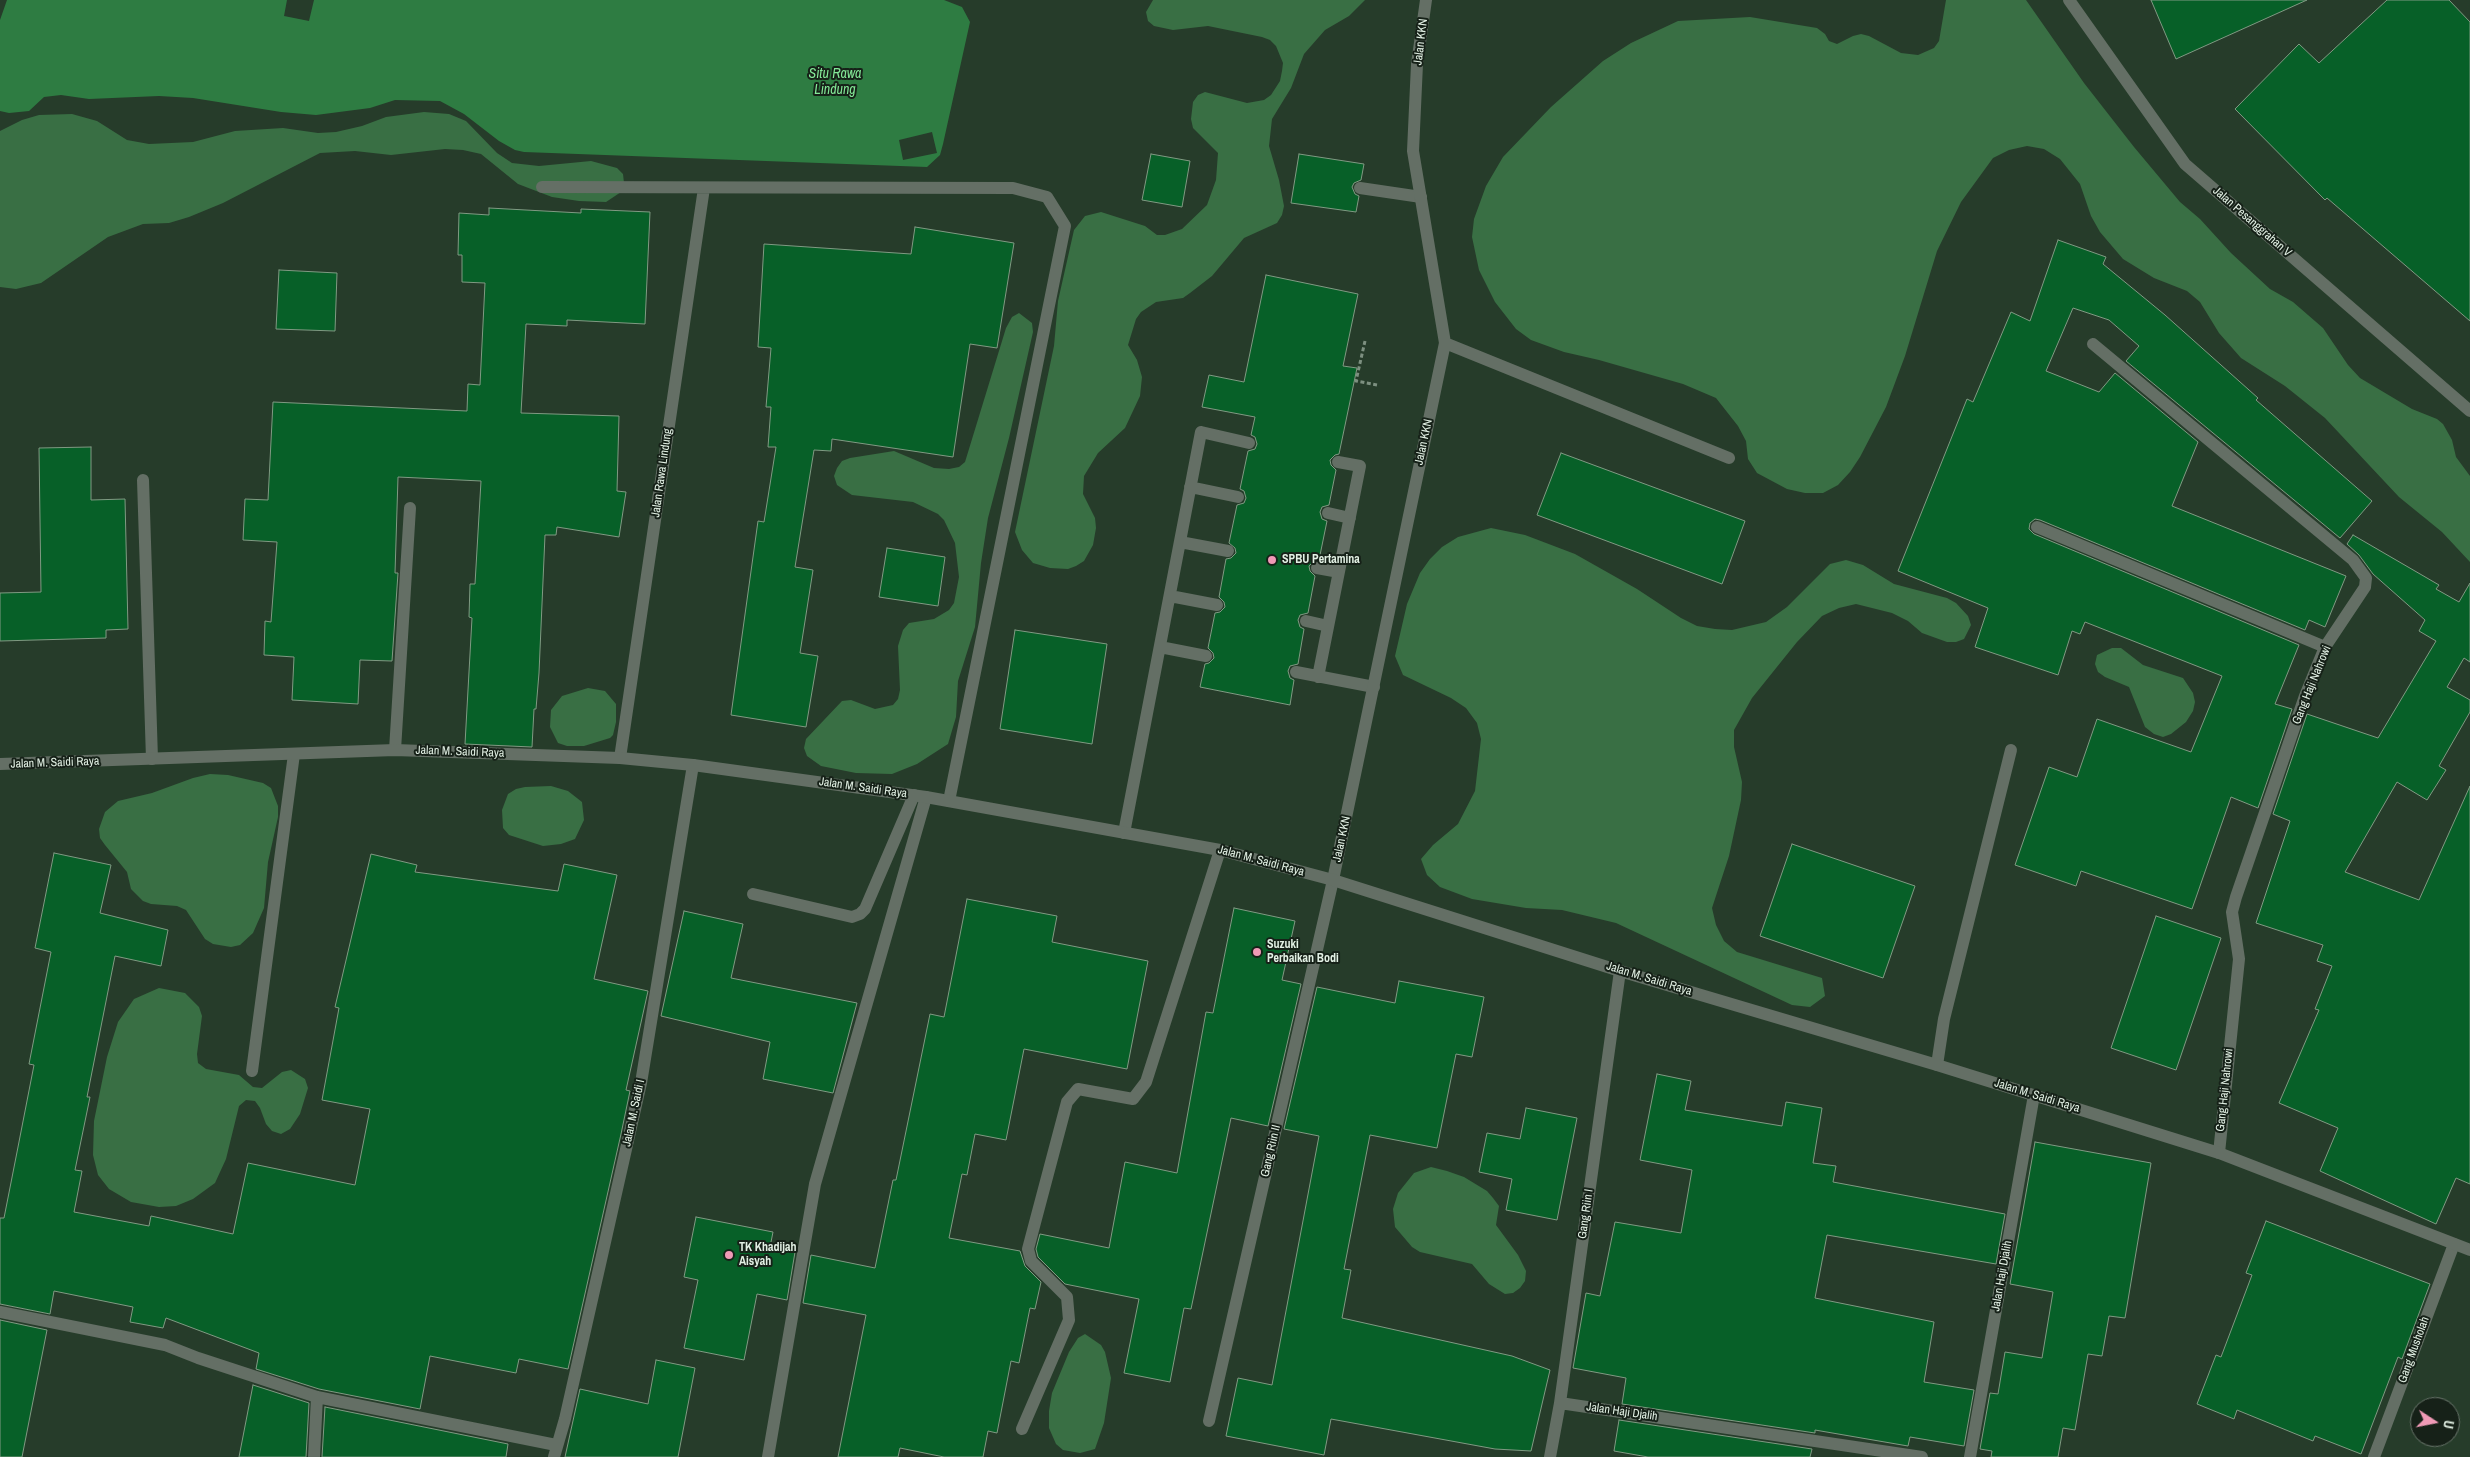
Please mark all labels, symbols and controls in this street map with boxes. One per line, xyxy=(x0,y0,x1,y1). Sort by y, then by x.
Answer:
street label: Jalan KKN xyxy=(1411,18,1431,66)
water label: Situ Rawa Lindung xyxy=(809,66,861,98)
street label: Jalan Pesanggrahan V xyxy=(2210,184,2294,260)
street label: Jalan KKN xyxy=(1412,418,1436,466)
street label: Jalan Rawa Lindung xyxy=(649,428,675,518)
place label: SPBU Pertamina xyxy=(1282,553,1360,567)
marker: SPBU Pertamina xyxy=(1266,554,1278,566)
street label: Gang Haji Nahrowi xyxy=(2290,644,2334,726)
street label: Jalan M. Saidi Raya xyxy=(415,743,505,761)
street label: Jalan M. Saidi Raya xyxy=(10,754,100,772)
street label: Jalan M. Saidi Raya xyxy=(818,775,908,801)
street label: Jalan KKN xyxy=(1330,815,1354,863)
street label: Jalan M. Saidi Raya xyxy=(1216,843,1306,879)
place label: Suzuki Perbaikan Bodi xyxy=(1267,938,1339,966)
marker: Suzuki Perbaikan Bodi xyxy=(1251,946,1263,958)
street label: Jalan M. Saidi Raya xyxy=(1605,959,1693,999)
street label: Gang Haji Nahrowi xyxy=(2213,1048,2237,1132)
street label: Jalan M. Saidi Raya xyxy=(1993,1076,2081,1116)
street label: Jalan M. Saidi I xyxy=(620,1078,648,1148)
street label: Gang Riin II xyxy=(1258,1124,1284,1178)
street label: Gang Riin I xyxy=(1575,1188,1597,1240)
street label: Jalan Haji Djalih xyxy=(1989,1239,2015,1313)
place label: TK Khadijah Aisyah xyxy=(739,1241,796,1269)
marker: TK Khadijah Aisyah xyxy=(723,1249,735,1261)
street label: Gang Musholah xyxy=(2395,1315,2433,1385)
north arrow xyxy=(2410,1397,2460,1447)
street label: Jalan Haji Djalih xyxy=(1586,1400,1658,1424)
text: U xyxy=(2439,1419,2458,1430)

